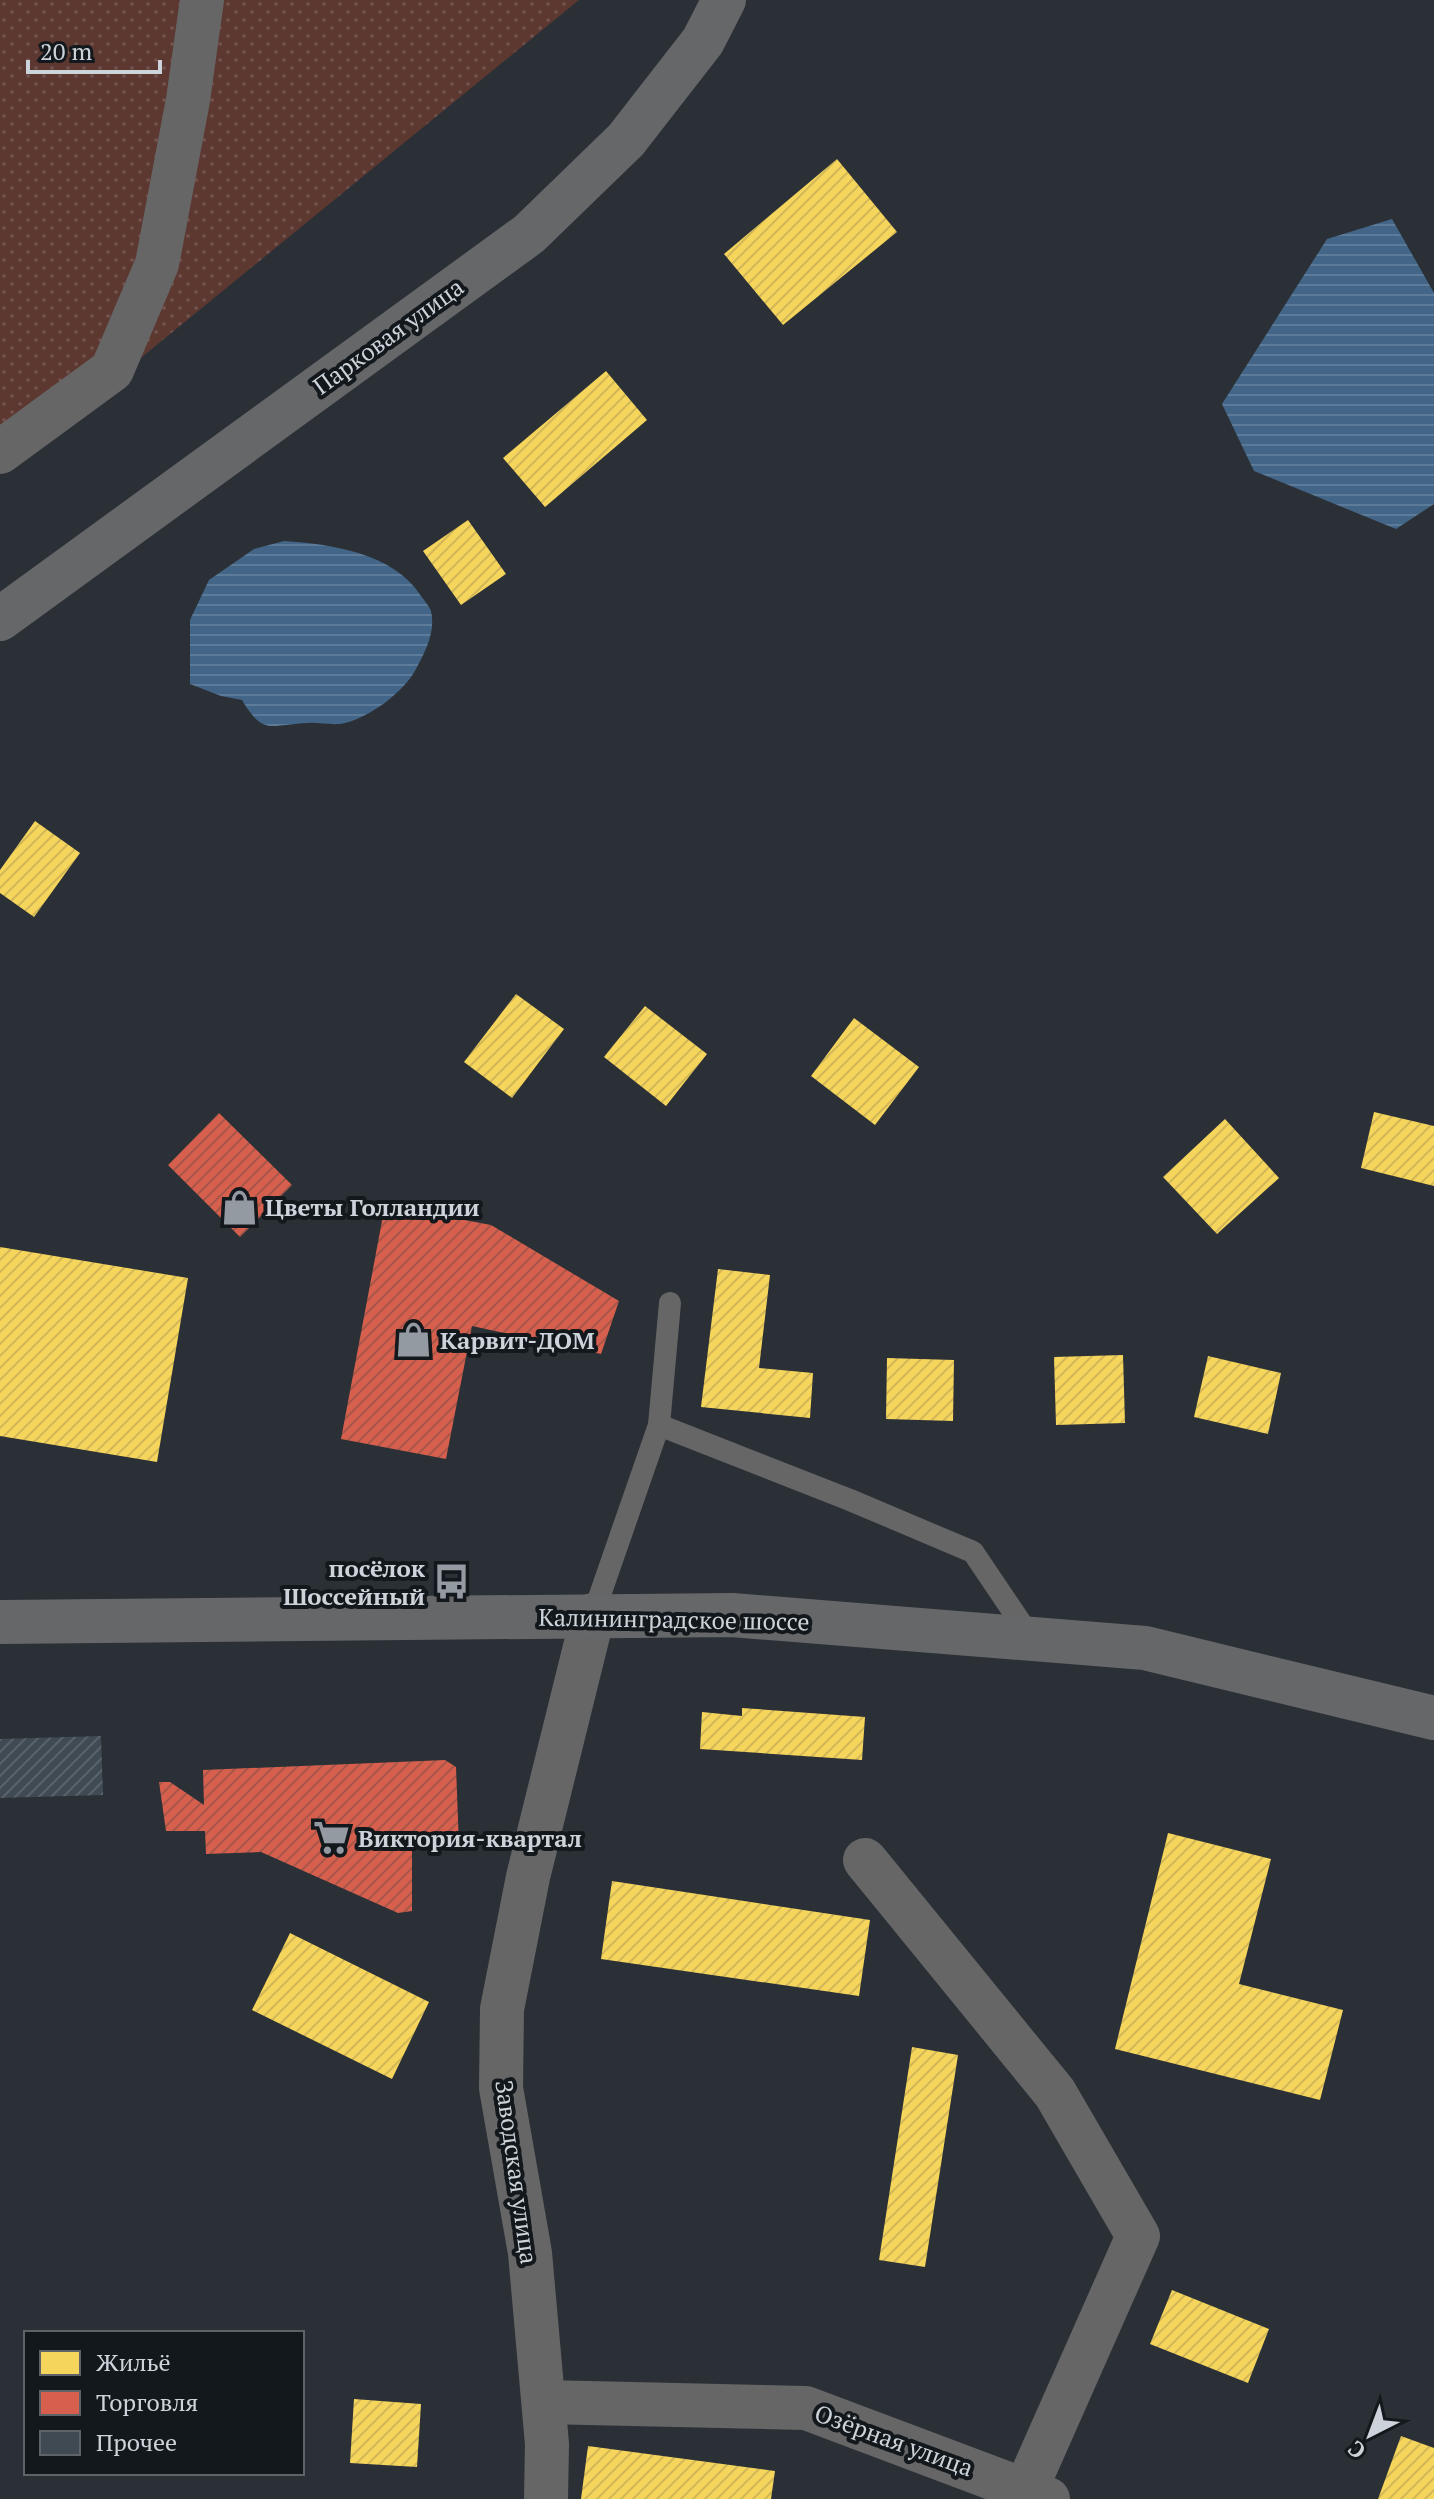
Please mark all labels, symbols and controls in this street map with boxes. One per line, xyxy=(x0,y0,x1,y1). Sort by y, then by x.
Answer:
scale bar xyxy=(28,24,160,74)
text: 20 m xyxy=(40,35,92,67)
street label: Парковая улица xyxy=(306,271,470,401)
shop icon: Цветы Голландии xyxy=(220,1188,258,1226)
place label: Цветы Голландии xyxy=(265,1191,480,1223)
shop icon: Карвит-ДОМ xyxy=(395,1321,433,1359)
place label: Карвит-ДОМ xyxy=(440,1324,595,1356)
place label: посёлок Шоссейный xyxy=(283,1552,426,1612)
bus stop icon: посёлок Шоссейный xyxy=(432,1563,470,1601)
street label: Калининградское шоссе xyxy=(538,1601,810,1637)
supermarket icon: Виктория-квартал xyxy=(313,1819,351,1857)
place label: Виктория-квартал xyxy=(358,1822,582,1854)
street label: Заводская улица xyxy=(488,2078,546,2266)
legend xyxy=(24,2331,304,2475)
text: Жильё xyxy=(96,2346,170,2378)
text: Торговля xyxy=(96,2386,198,2418)
north arrow xyxy=(1330,2395,1410,2475)
street label: Озёрная улица xyxy=(810,2397,978,2483)
text: Прочее xyxy=(96,2426,177,2458)
text: С xyxy=(1341,2435,1371,2466)

